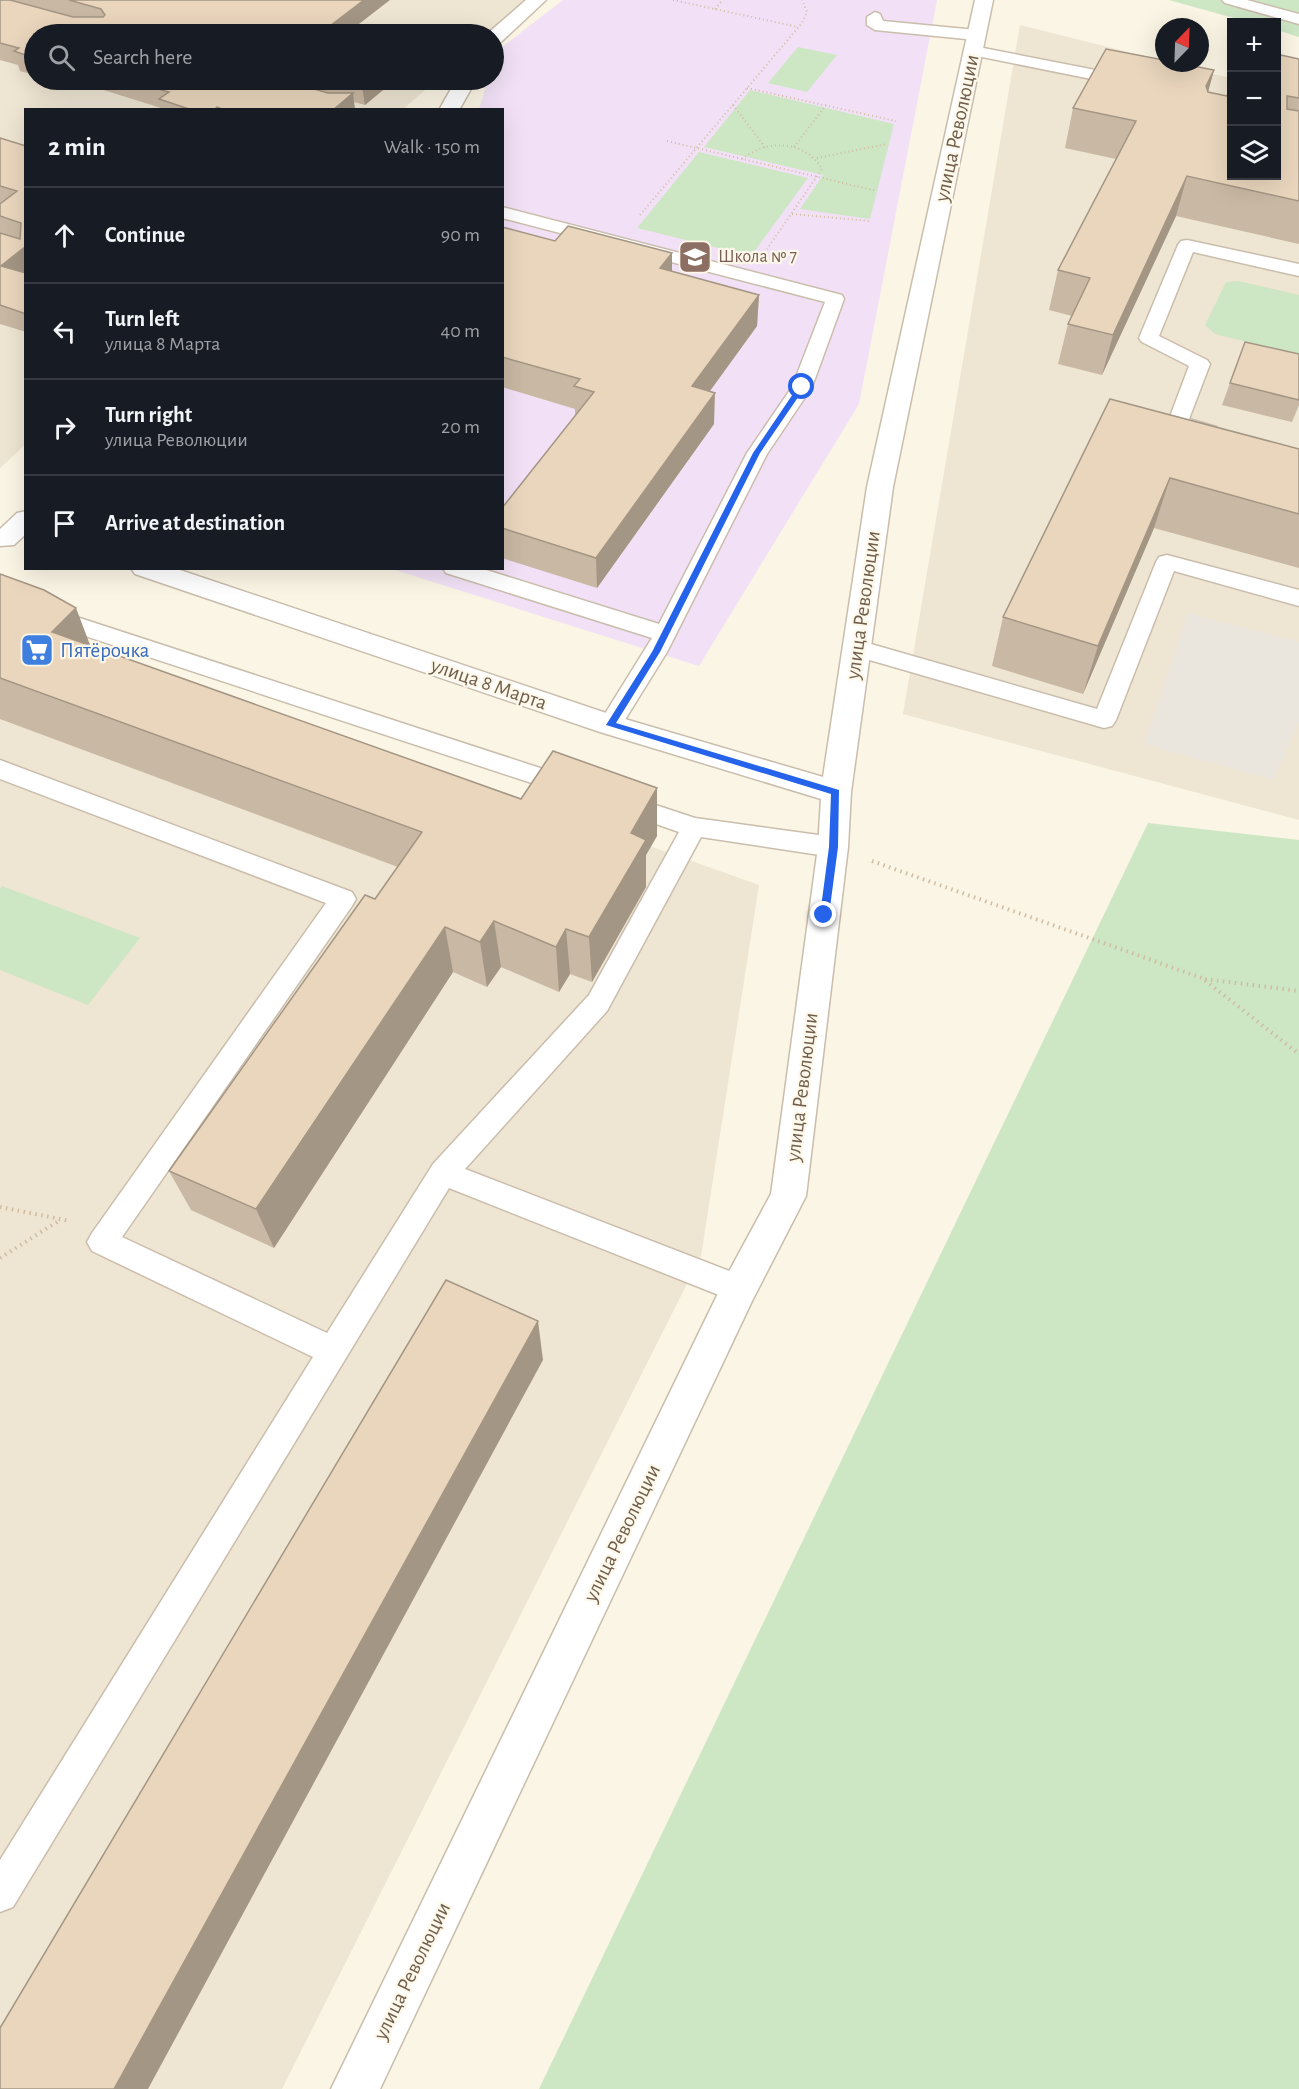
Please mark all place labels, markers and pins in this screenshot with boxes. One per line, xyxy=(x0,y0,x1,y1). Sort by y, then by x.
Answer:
school or university icon: Школа № 7 xyxy=(677,239,713,275)
place label: Школа № 7 xyxy=(718,248,797,266)
supermarket icon: Пятёрочка xyxy=(19,632,55,668)
place label: Пятёрочка xyxy=(60,640,150,661)

